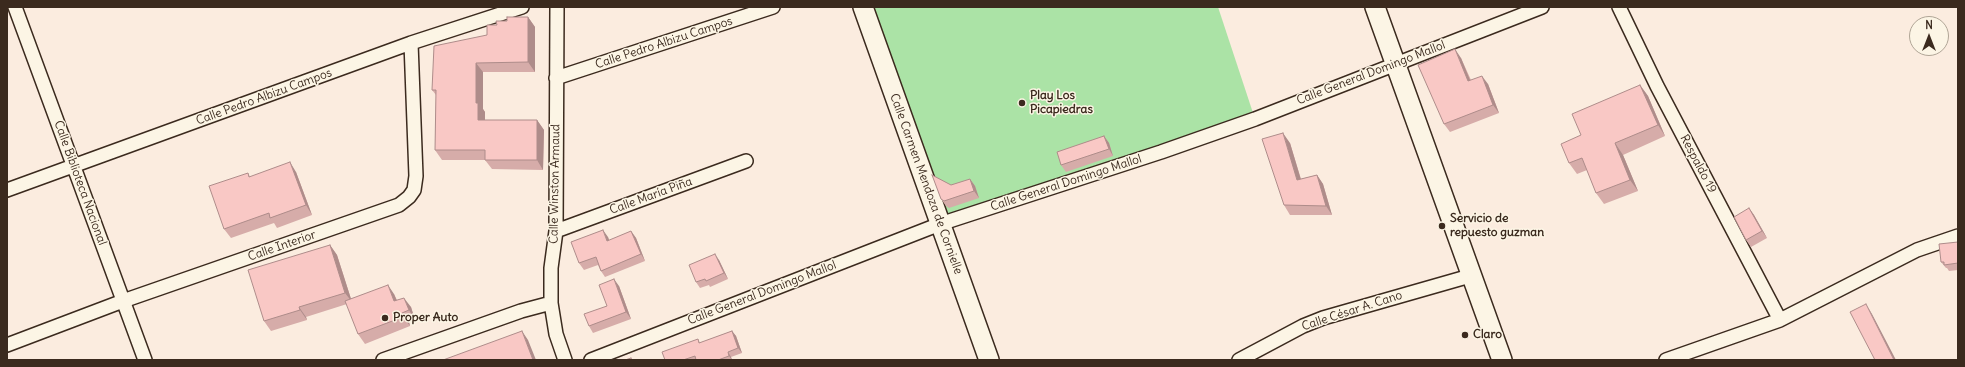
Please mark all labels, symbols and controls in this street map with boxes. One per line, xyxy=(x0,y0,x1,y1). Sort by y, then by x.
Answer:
street label: Calle Pedro Albizu Campos xyxy=(594,14,734,72)
north arrow xyxy=(1909,16,1949,56)
text: N xyxy=(1925,18,1933,32)
street label: Calle General Domingo Mallol xyxy=(1295,38,1447,108)
street label: Calle Pedro Albizu Campos xyxy=(194,66,334,128)
place label: Play Los Picapiedras xyxy=(1030,89,1093,117)
street label: Calle Carmen Mendoza de Cornielle xyxy=(886,92,966,276)
marker: Play Los Picapiedras xyxy=(1017,98,1027,108)
street label: Calle Biblioteca Nacional xyxy=(51,119,109,247)
street label: Calle Winston Armaud xyxy=(547,124,563,244)
street label: Respaldo 19 xyxy=(1677,132,1719,196)
street label: Calle General Domingo Mallol xyxy=(989,152,1143,214)
street label: Calle María Piña xyxy=(608,174,694,218)
place label: Servicio de repuesto guzman xyxy=(1450,212,1544,240)
marker: Servicio de repuesto guzman xyxy=(1437,221,1447,231)
street label: Calle Interior xyxy=(246,228,318,264)
street label: Calle General Domingo Mallol xyxy=(686,258,838,328)
street label: Calle César A. Cano xyxy=(1300,288,1404,334)
place label: Proper Auto xyxy=(393,311,458,325)
marker: Proper Auto xyxy=(380,313,390,323)
place label: Claro xyxy=(1473,328,1502,342)
marker: Claro xyxy=(1460,330,1470,340)

